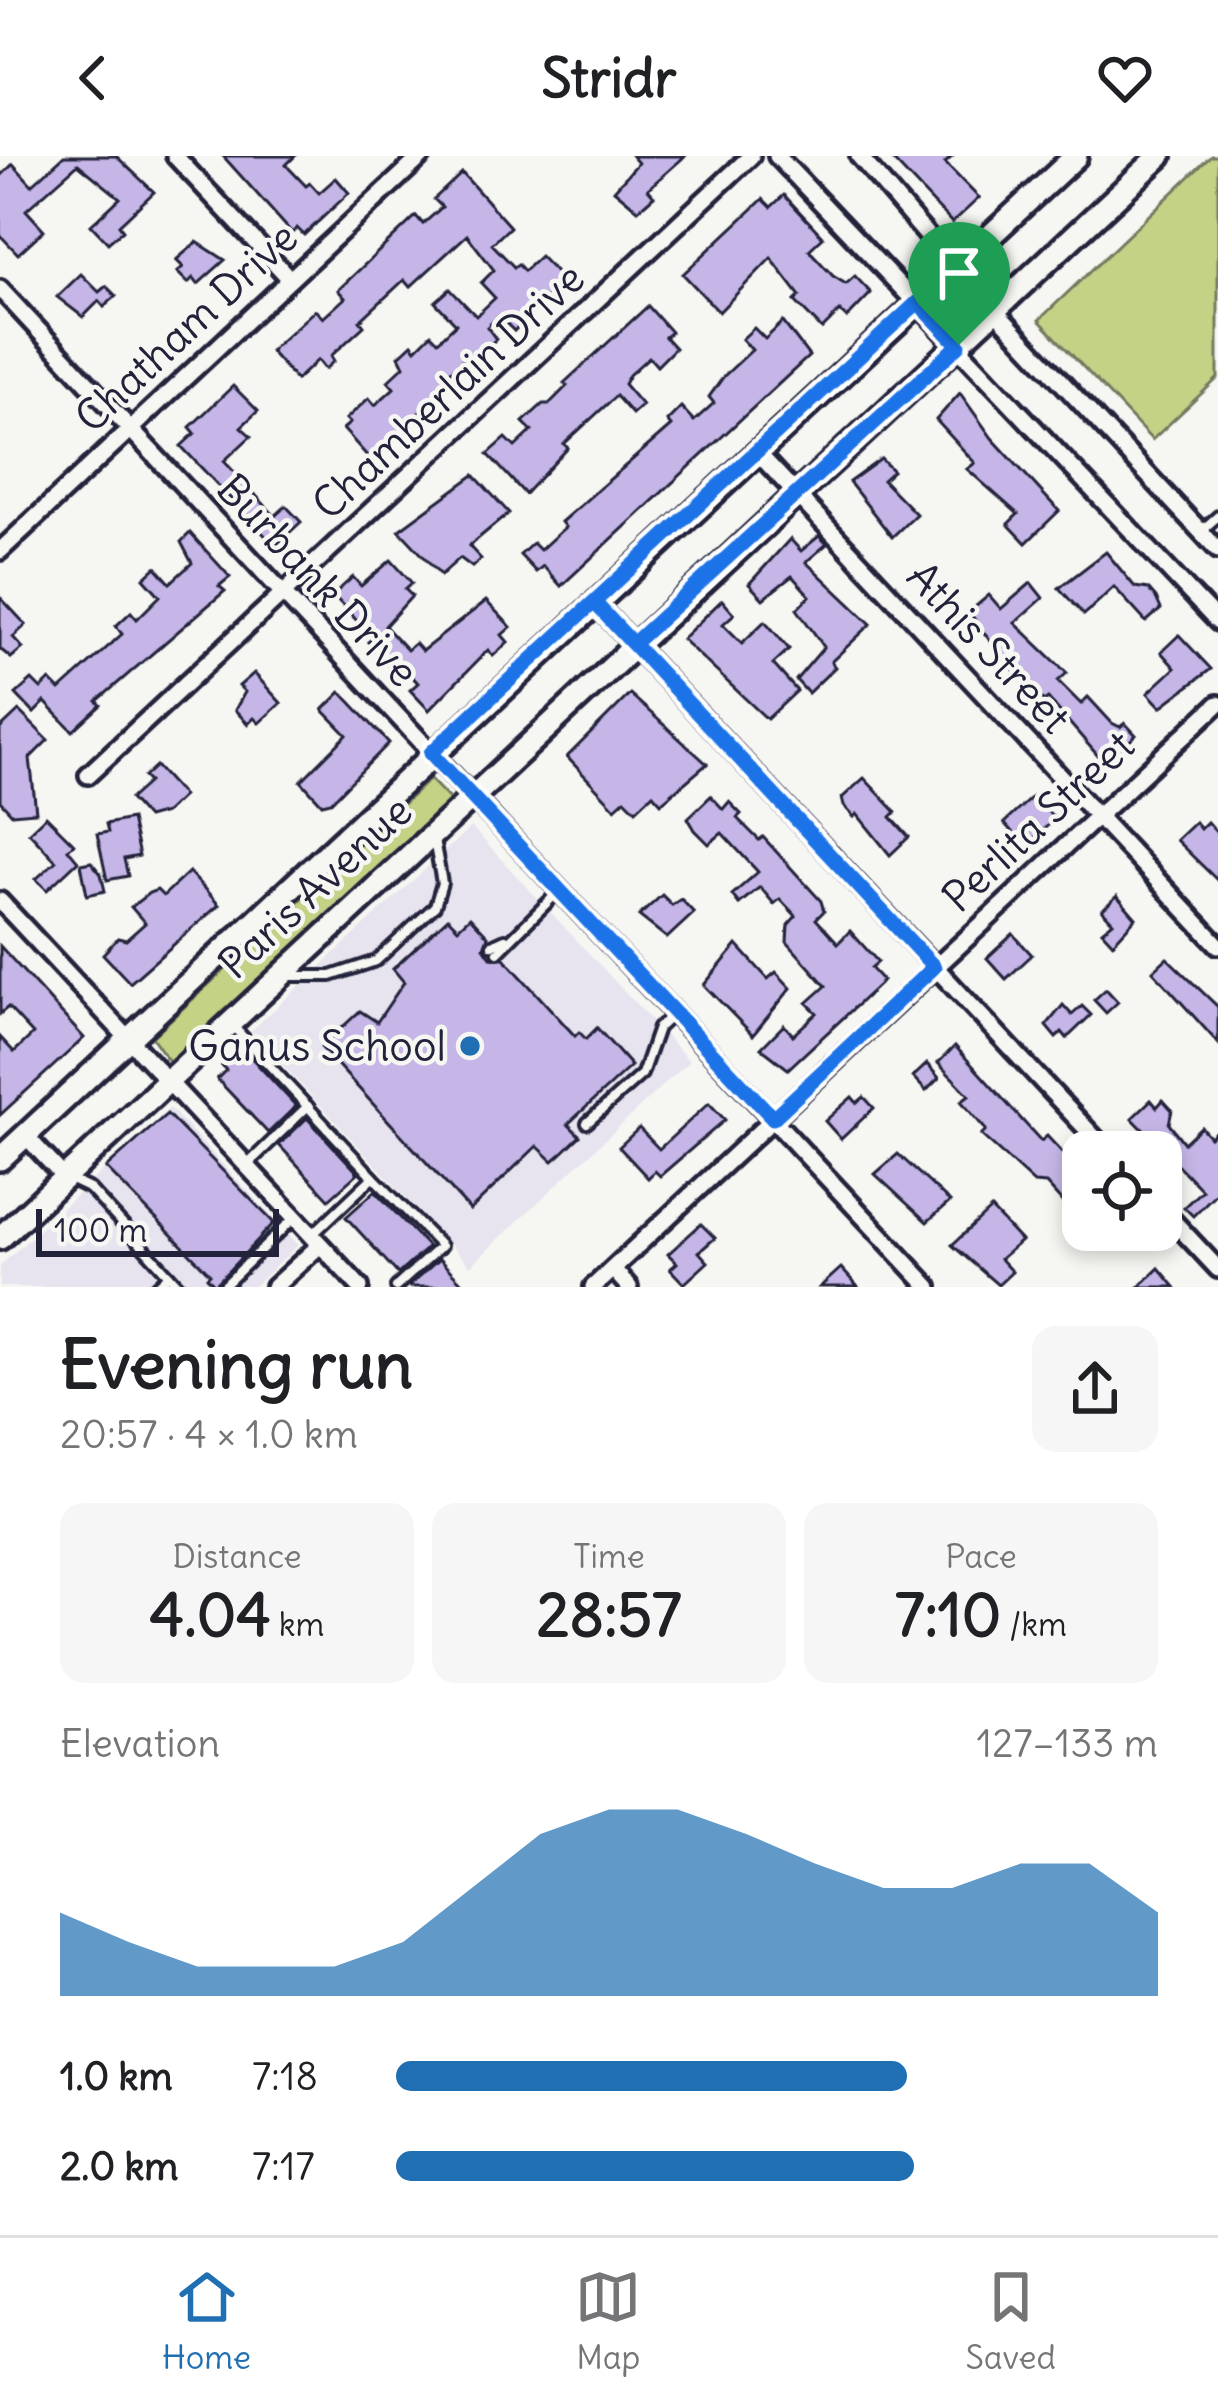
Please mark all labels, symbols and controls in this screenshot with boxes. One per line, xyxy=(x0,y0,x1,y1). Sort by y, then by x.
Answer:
text: Stridr xyxy=(541,44,677,112)
icon: back xyxy=(60,45,126,111)
icon: heart xyxy=(1092,45,1158,111)
street label: Chatham Drive xyxy=(64,211,308,443)
pin xyxy=(908,222,1010,345)
icon: arrive xyxy=(926,240,992,306)
street label: Chamberlain Drive xyxy=(302,252,594,530)
street label: Burbank Drive xyxy=(206,463,430,697)
street label: Athis Street xyxy=(896,550,1082,744)
street label: Perlita Street xyxy=(932,719,1144,923)
street label: Paris Avenue xyxy=(208,785,422,989)
place label: Ganus School xyxy=(188,1020,446,1072)
marker: Ganus School xyxy=(457,1033,483,1059)
map controls xyxy=(1062,1131,1182,1251)
button: locate xyxy=(1062,1131,1182,1251)
scale bar xyxy=(36,1203,279,1256)
text: 100 m xyxy=(54,1209,147,1251)
text: Evening run xyxy=(60,1323,413,1406)
button: share xyxy=(1032,1326,1158,1452)
text: 20:57 · 4 × 1.0 km xyxy=(60,1410,358,1459)
text: Distance xyxy=(173,1535,301,1577)
text: Time xyxy=(573,1535,645,1577)
text: Pace xyxy=(945,1535,1017,1577)
text: 4.04 xyxy=(150,1577,271,1652)
text: 28:57 xyxy=(537,1577,681,1652)
text: 7:10 xyxy=(895,1577,1001,1652)
text: km xyxy=(271,1603,324,1645)
text: /km xyxy=(1001,1603,1067,1645)
text: Elevation xyxy=(60,1719,220,1768)
text: 127–133 m xyxy=(977,1719,1158,1768)
text: 1.0 km xyxy=(60,2052,173,2101)
text: 7:18 xyxy=(252,2052,318,2101)
text: 2.0 km xyxy=(60,2142,178,2191)
text: 7:17 xyxy=(252,2142,315,2191)
tab: Home xyxy=(162,2264,251,2378)
tab: Map xyxy=(575,2264,641,2378)
tab: Saved xyxy=(965,2264,1056,2378)

